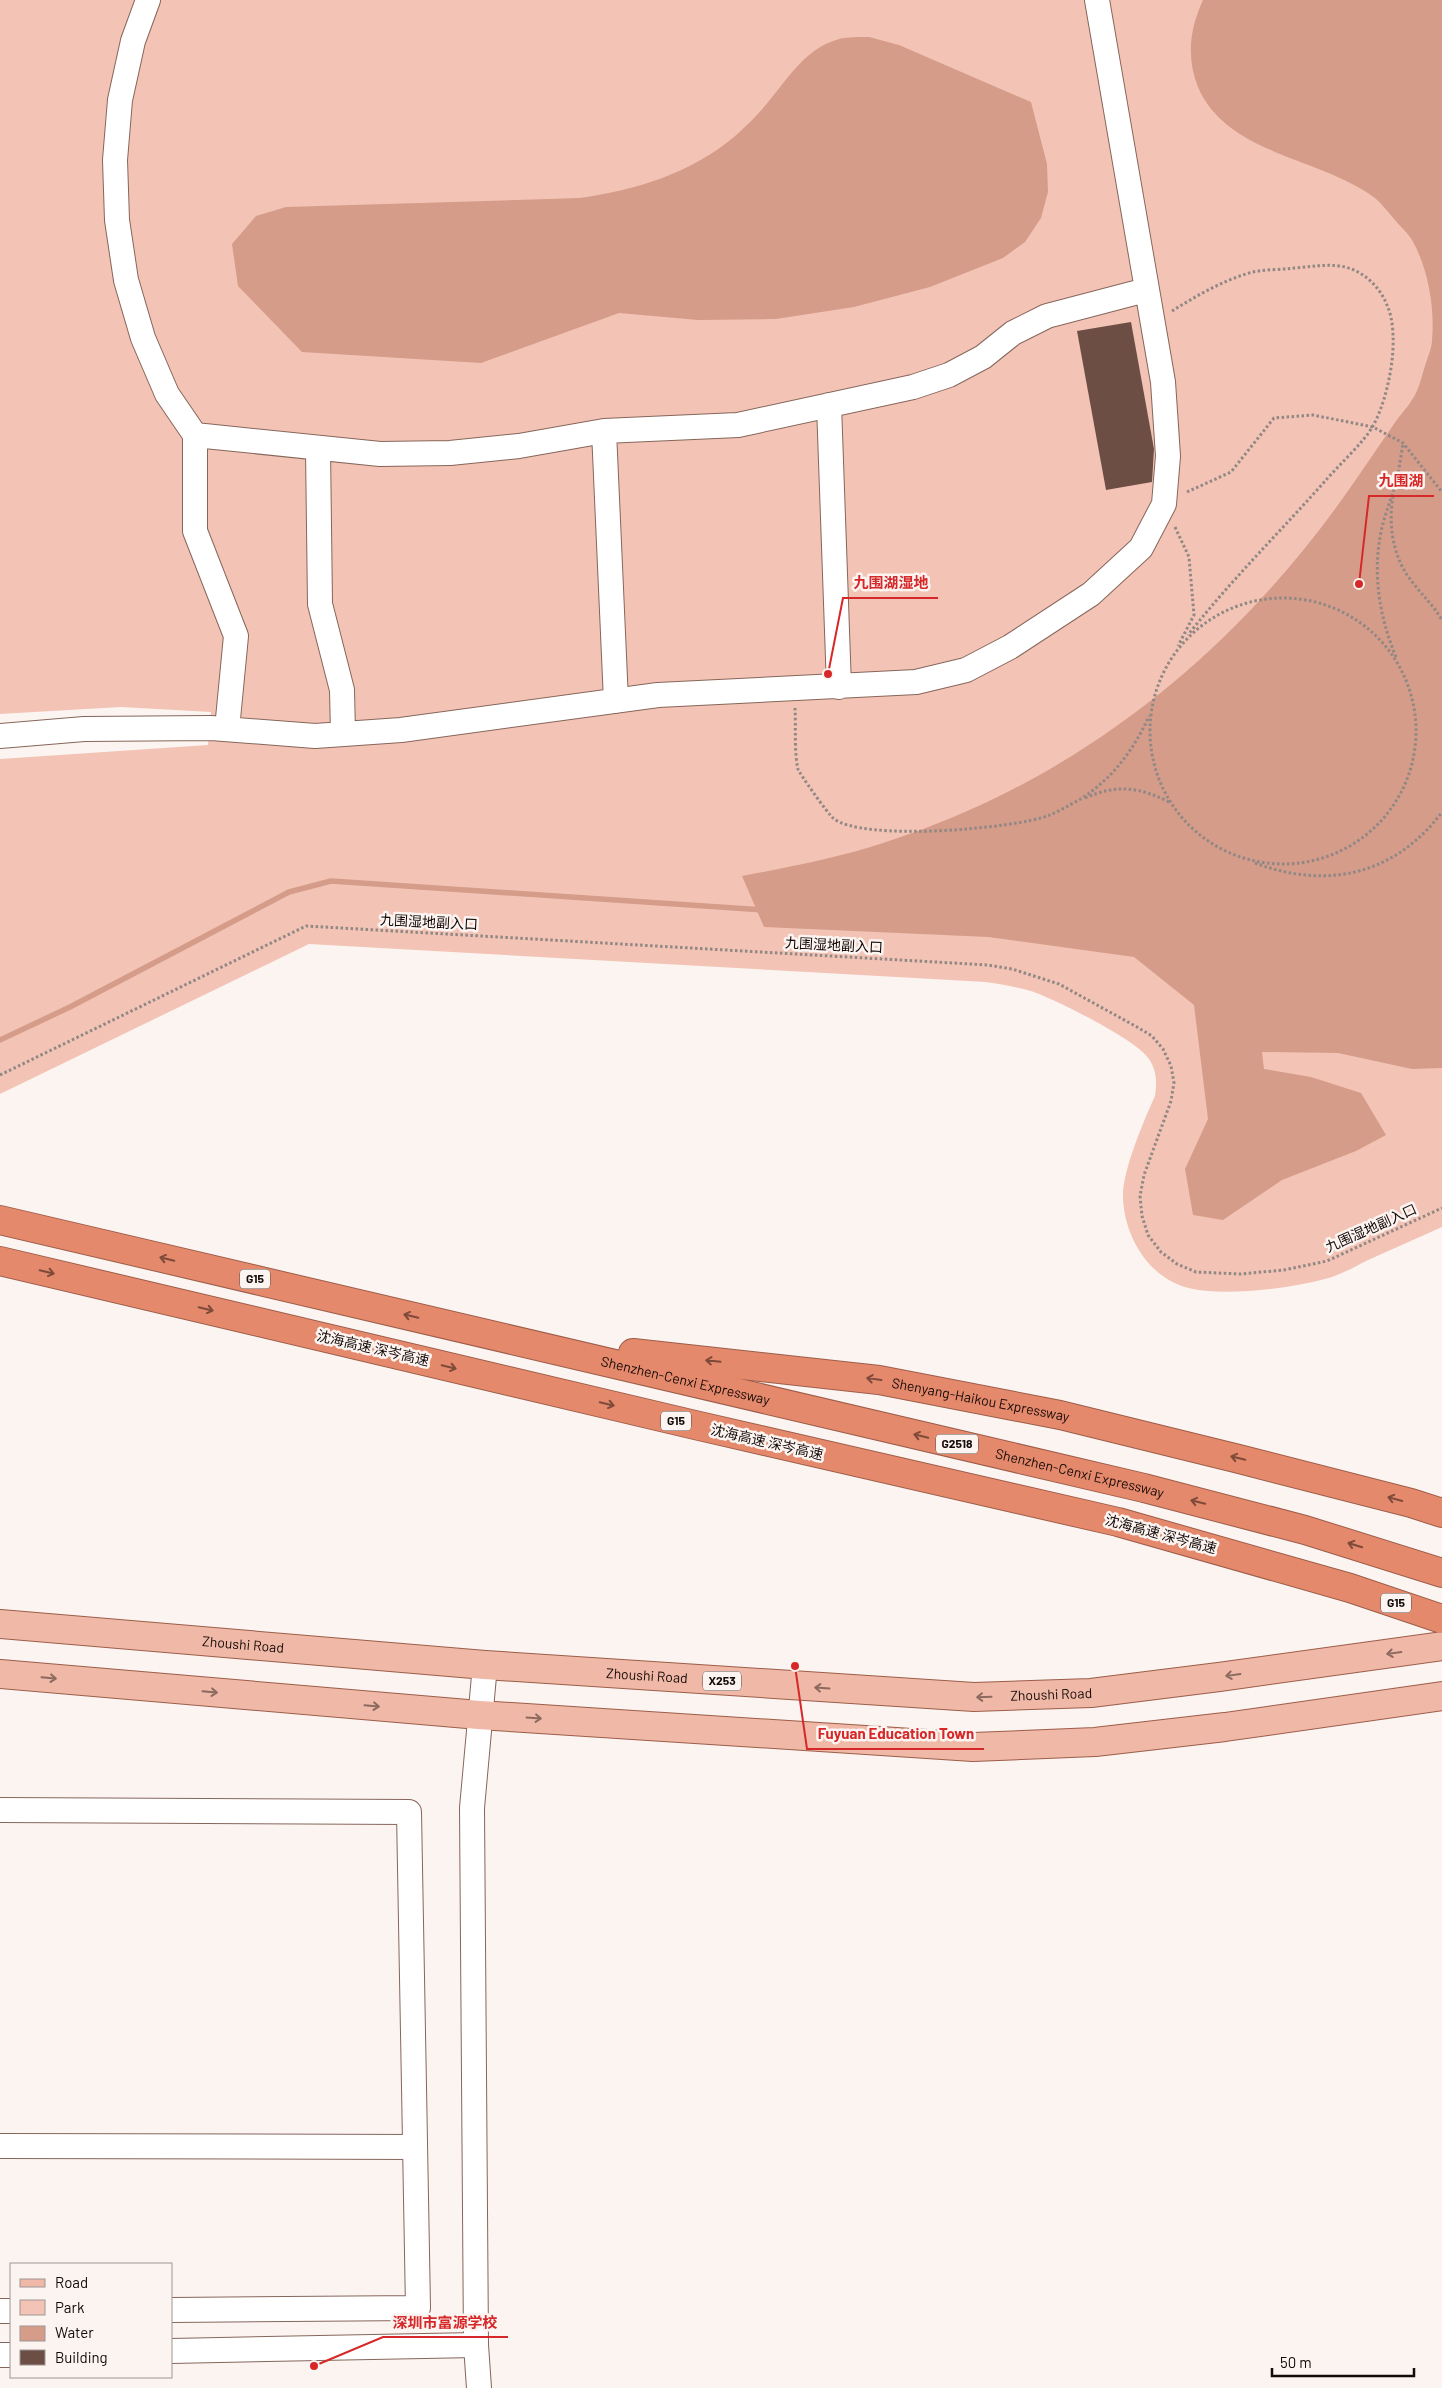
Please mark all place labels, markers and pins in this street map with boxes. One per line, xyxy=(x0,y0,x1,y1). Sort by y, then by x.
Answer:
callout: 九围湖 xyxy=(1369,466,1434,496)
callout: 九围湖湿地 xyxy=(843,568,938,598)
callout: Fuyuan Education Town xyxy=(807,1719,984,1749)
callout: 深圳市富源学校 xyxy=(383,2307,508,2337)

